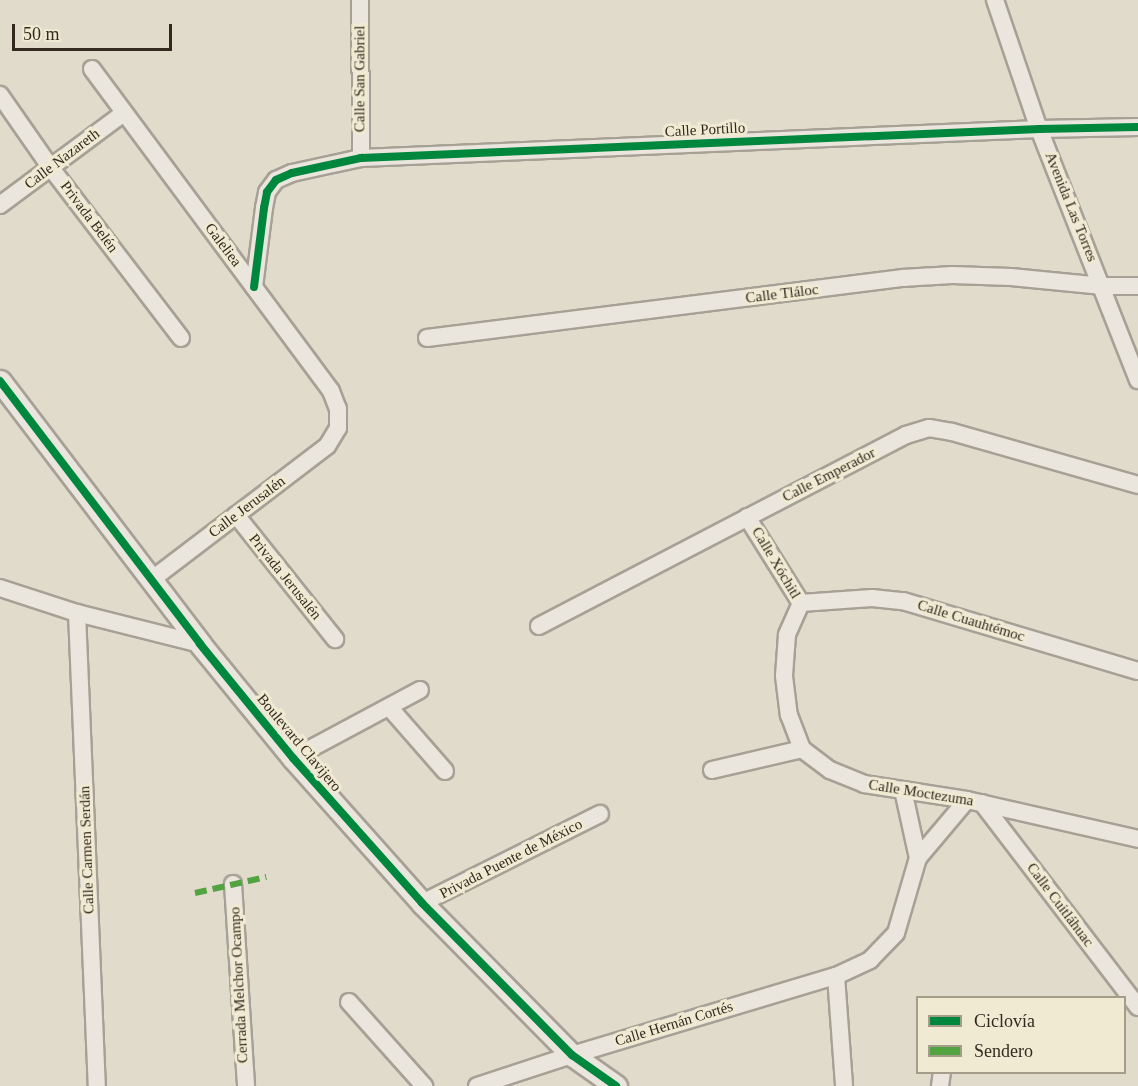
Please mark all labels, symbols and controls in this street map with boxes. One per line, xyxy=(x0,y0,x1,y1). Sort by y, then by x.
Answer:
scale bar xyxy=(15,12,176,50)
text: 50 m xyxy=(23,24,60,44)
street label: Calle San Gabriel xyxy=(351,26,369,132)
street label: Calle Portillo xyxy=(664,119,746,141)
street label: Calle Nazareth xyxy=(21,125,103,193)
street label: Avenida Las Torres xyxy=(1041,149,1101,265)
street label: Privada Belén xyxy=(56,178,122,256)
street label: Galeliea xyxy=(201,220,245,270)
street label: Calle Tláloc xyxy=(744,281,820,307)
street label: Calle Emperador xyxy=(779,444,879,506)
street label: Calle Jerusalén xyxy=(205,472,289,542)
street label: Calle Xóchitl xyxy=(748,524,804,602)
street label: Privada Jerusalén xyxy=(245,530,325,624)
street label: Calle Cuauhtémoc xyxy=(915,596,1027,646)
street label: Boulevard Clavijero xyxy=(253,690,345,796)
street label: Calle Moctezuma xyxy=(867,776,975,810)
street label: Calle Carmen Serdán xyxy=(76,786,98,914)
street label: Privada Puente de México xyxy=(437,815,585,903)
street label: Calle Cuitláhuac xyxy=(1023,859,1097,951)
street label: Cerrada Melchor Ocampo xyxy=(226,906,252,1064)
legend xyxy=(916,996,1126,1074)
street label: Calle Hernán Cortés xyxy=(613,997,735,1051)
text: Ciclovía xyxy=(974,1011,1035,1031)
text: Sendero xyxy=(974,1041,1033,1061)

